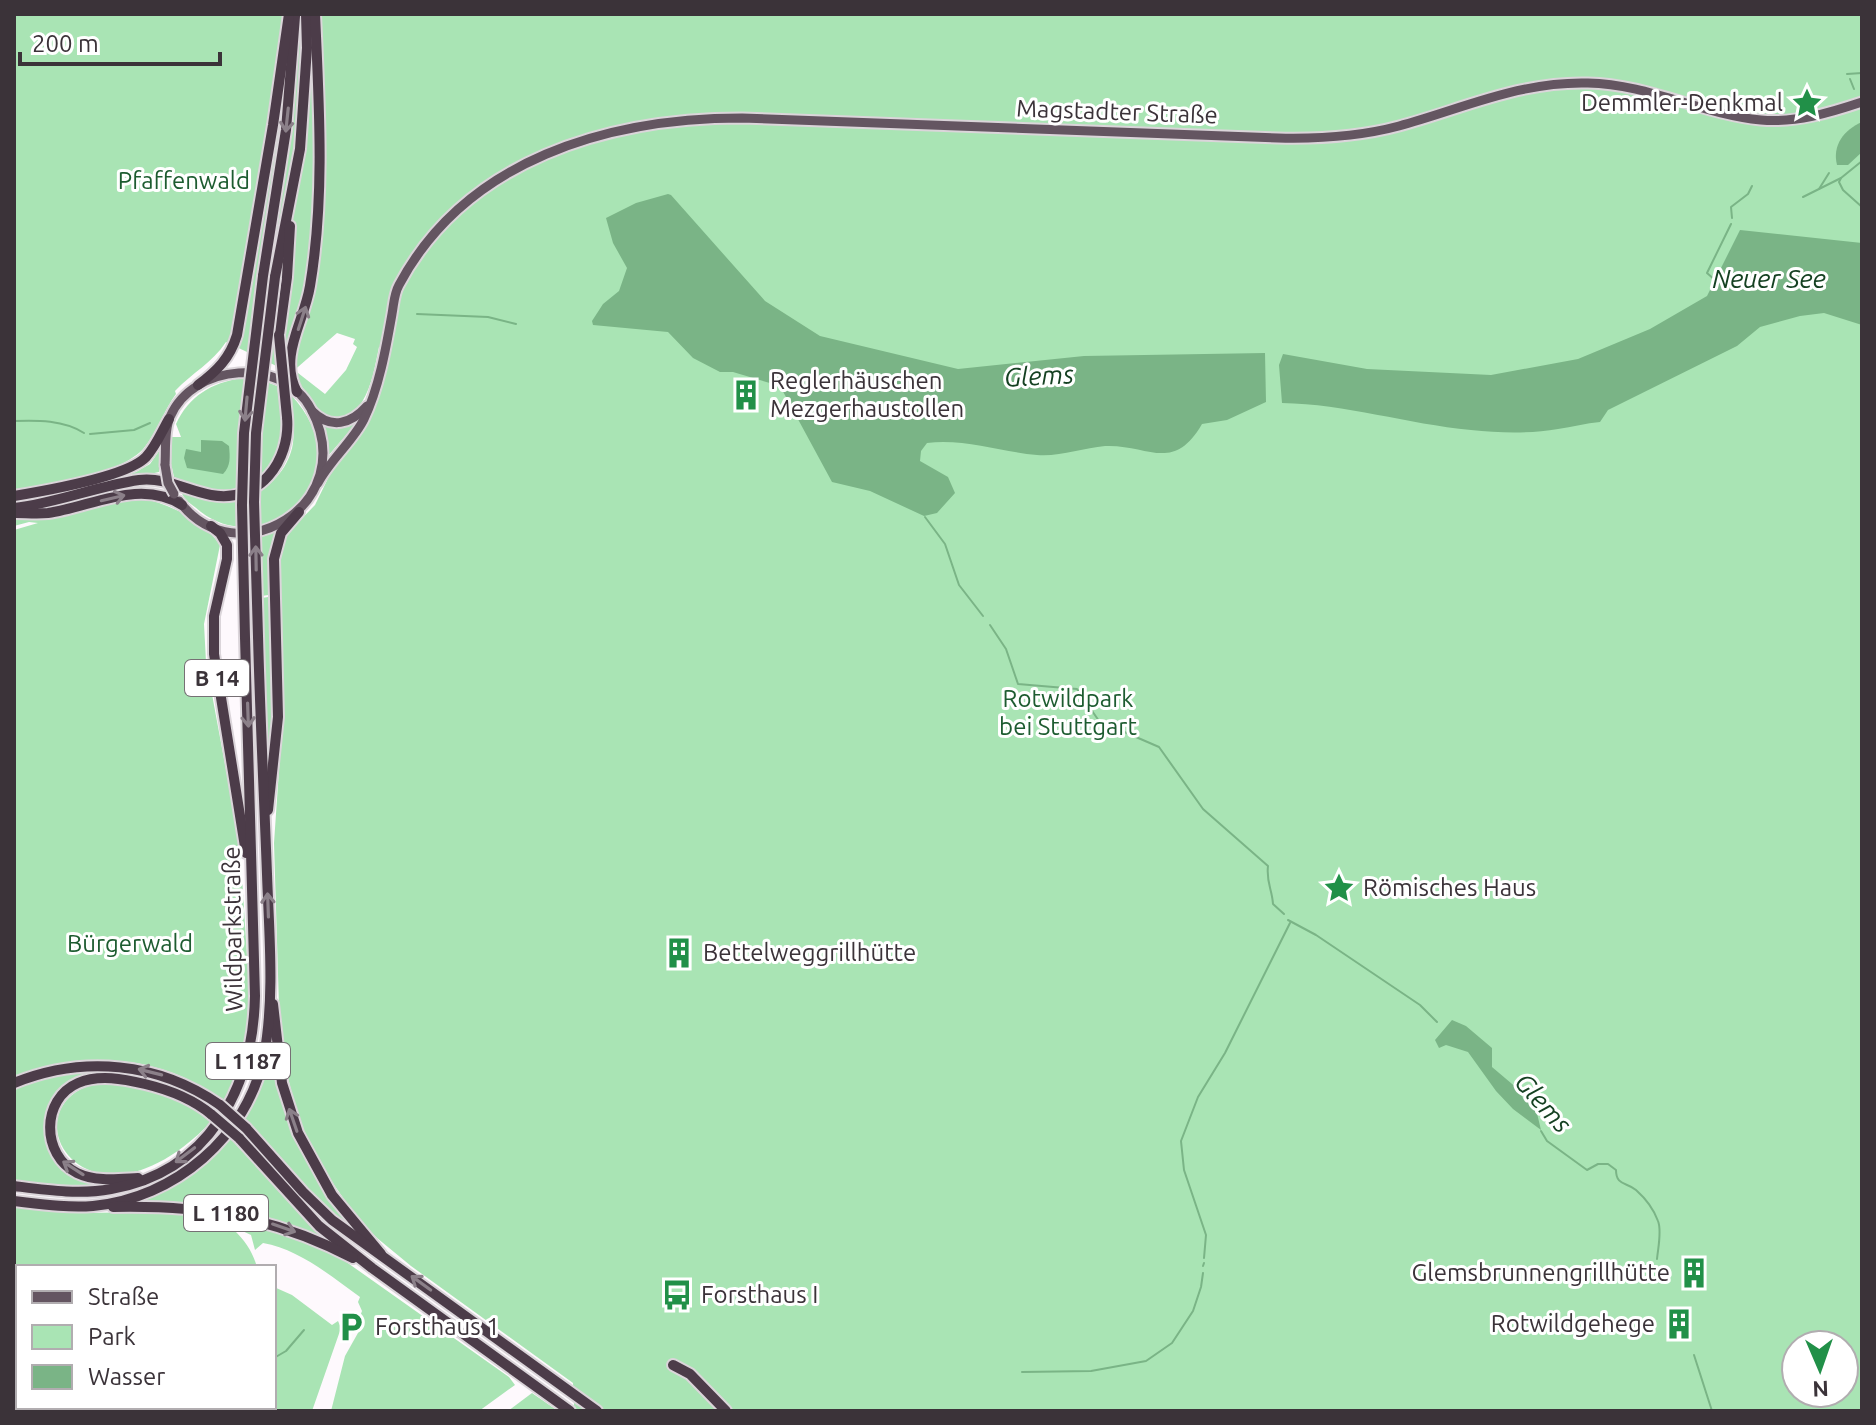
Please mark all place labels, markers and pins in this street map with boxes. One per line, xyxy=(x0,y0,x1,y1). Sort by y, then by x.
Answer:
place icon: Demmler-Denkmal xyxy=(1790,86,1824,120)
place label: Demmler-Denkmal xyxy=(1581,89,1783,116)
place label: Reglerhäuschen Mezgerhaustollen xyxy=(770,367,964,422)
building icon: Reglerhäuschen Mezgerhaustollen xyxy=(729,378,763,412)
place icon: Römisches Haus xyxy=(1322,871,1356,905)
place label: Römisches Haus xyxy=(1363,874,1536,901)
building icon: Bettelweggrillhütte xyxy=(662,936,696,970)
place label: Bettelweggrillhütte xyxy=(703,939,916,966)
building icon: Glemsbrunnengrillhütte xyxy=(1677,1256,1711,1290)
place label: Glemsbrunnengrillhütte xyxy=(1411,1259,1670,1286)
bus stop icon: Forsthaus I xyxy=(660,1278,694,1312)
place label: Forsthaus I xyxy=(701,1281,818,1308)
building icon: Rotwildgehege xyxy=(1662,1307,1696,1341)
parking icon: Forsthaus 1 xyxy=(334,1310,368,1344)
place label: Rotwildgehege xyxy=(1491,1310,1655,1337)
place label: Forsthaus 1 xyxy=(375,1313,500,1340)

